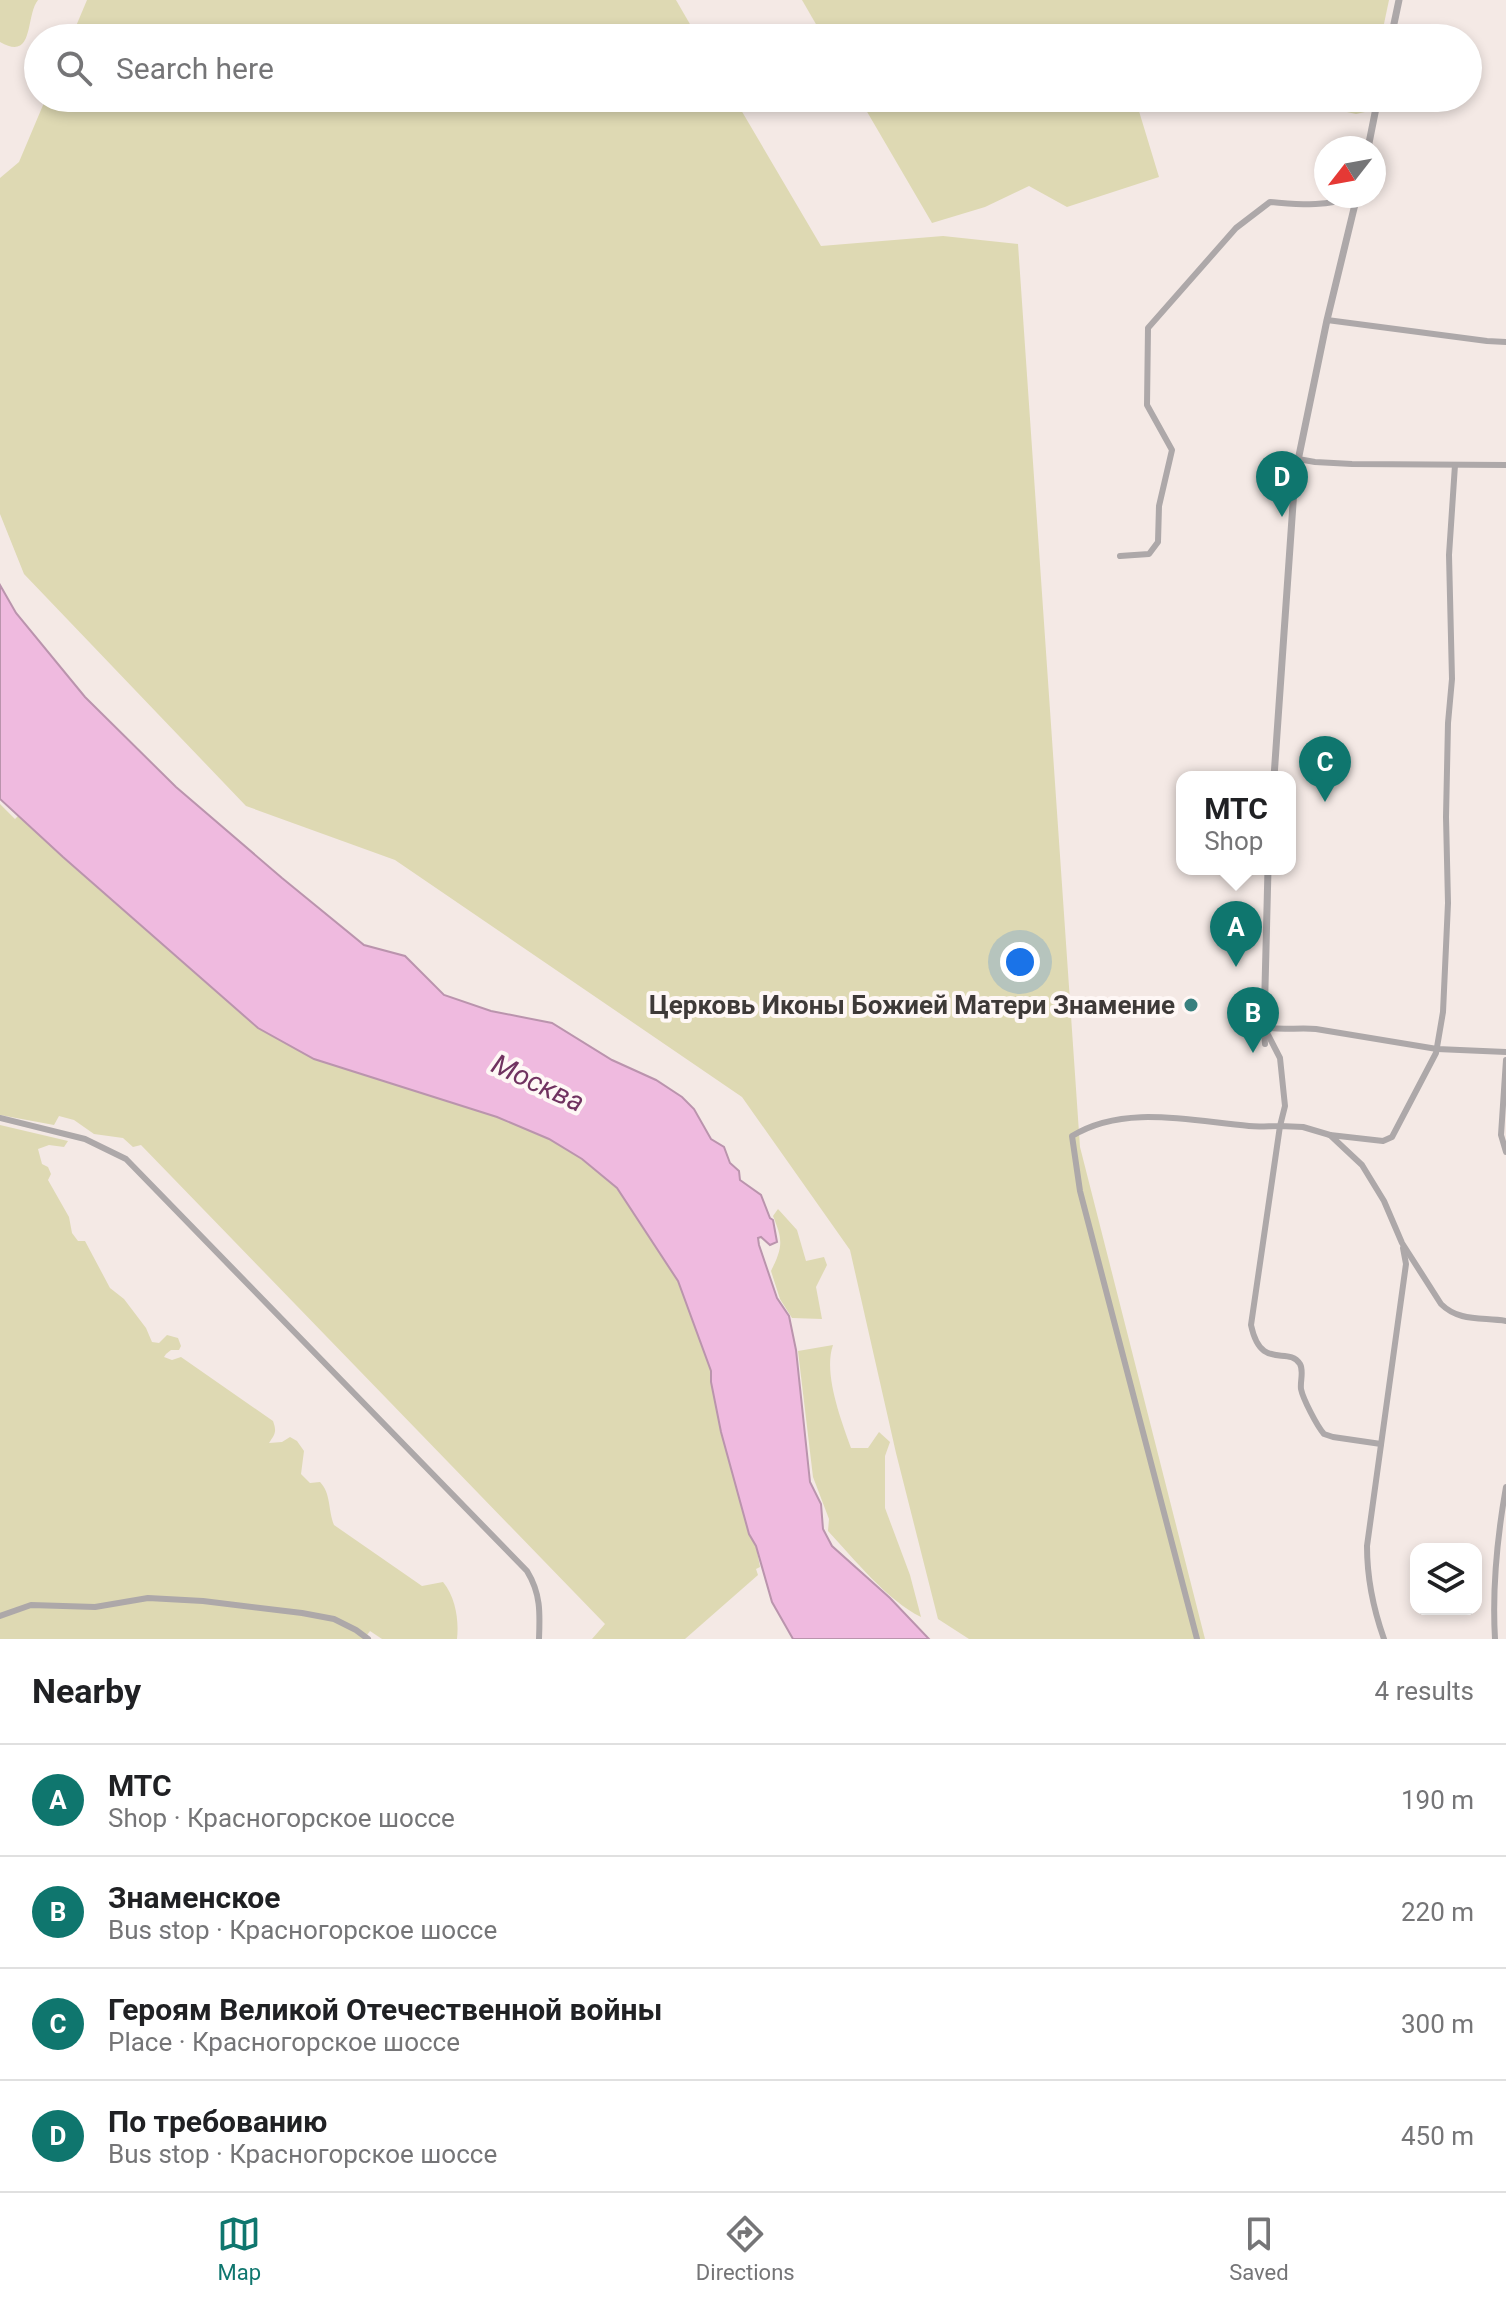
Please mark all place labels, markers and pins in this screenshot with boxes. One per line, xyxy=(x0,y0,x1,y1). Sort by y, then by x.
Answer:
pin: D xyxy=(1256,451,1308,517)
pin: C xyxy=(1299,736,1351,802)
pin: A xyxy=(1210,901,1262,967)
pin: B xyxy=(1227,987,1279,1053)
place label: Церковь Иконы Божией Матери Знамение xyxy=(649,990,1175,1020)
marker: Церковь Иконы Божией Матери Знамение xyxy=(1182,996,1200,1014)

